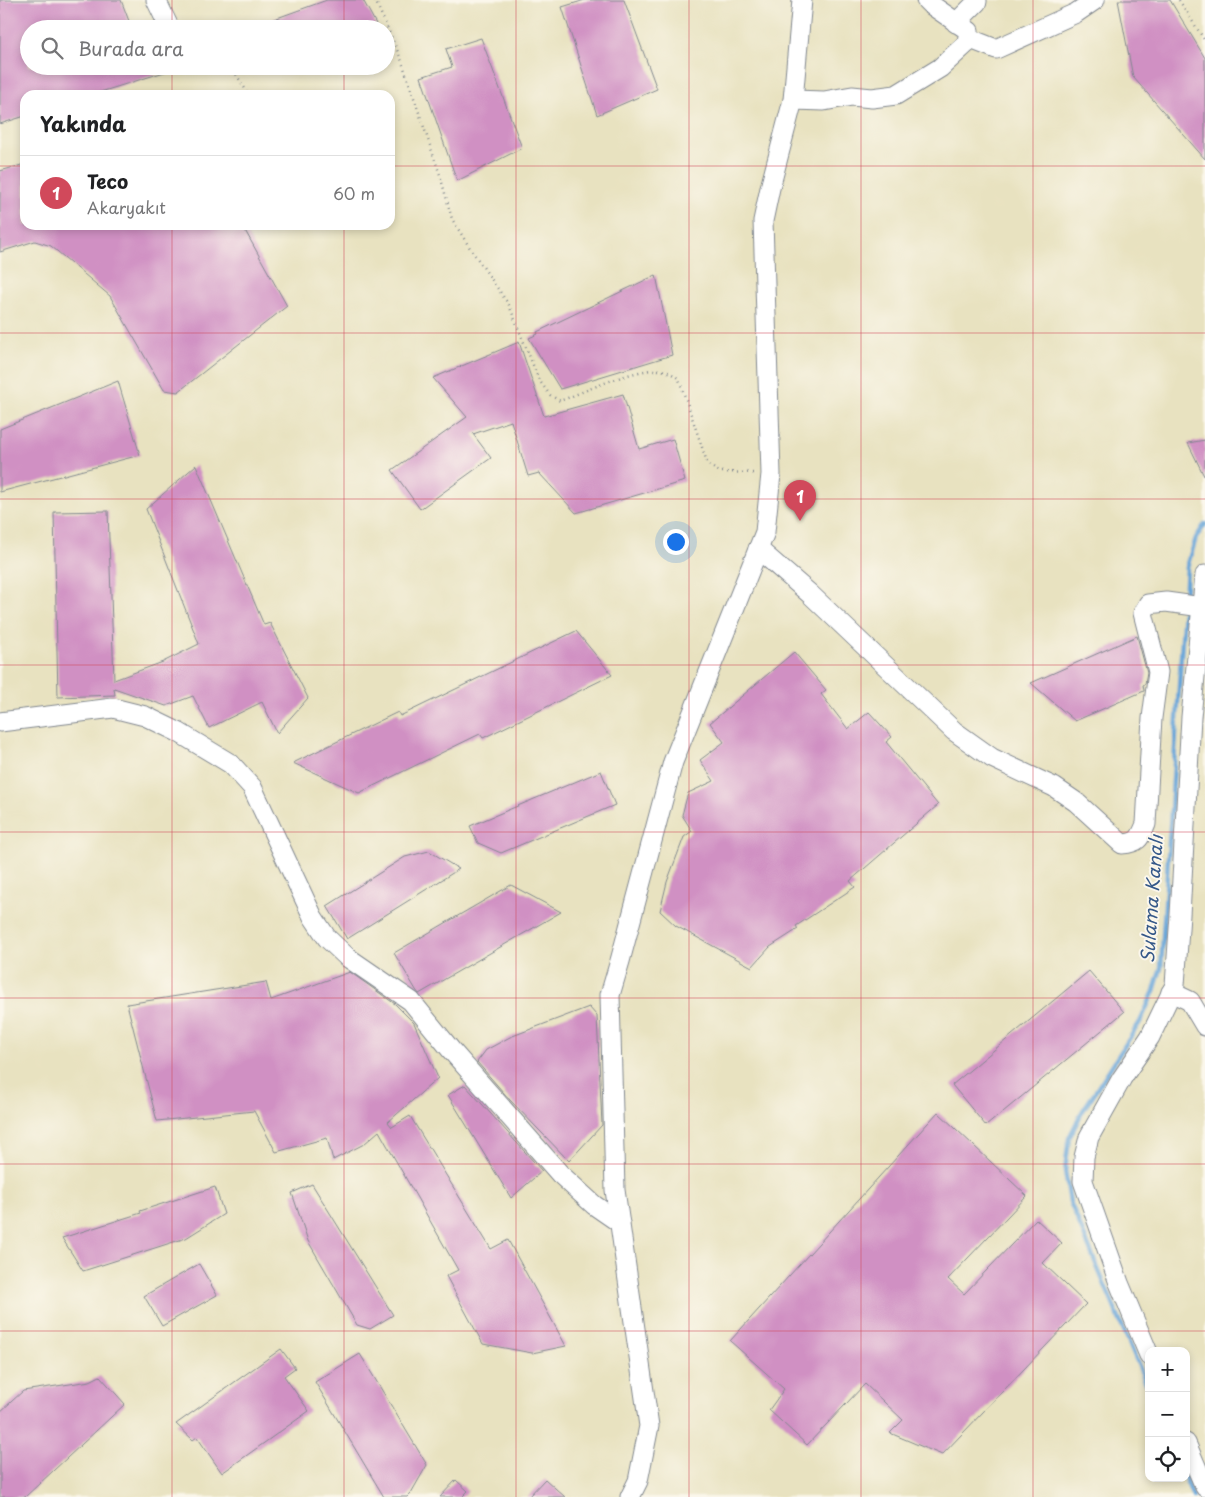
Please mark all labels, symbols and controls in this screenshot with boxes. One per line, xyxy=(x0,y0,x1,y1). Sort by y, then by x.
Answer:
search box xyxy=(20,20,395,75)
icon: search xyxy=(38,34,66,62)
text: Burada ara xyxy=(78,34,183,62)
text: Yakında xyxy=(40,107,126,139)
text: Teco xyxy=(87,167,128,195)
text: 1 xyxy=(52,181,60,205)
text: 60 m xyxy=(333,181,375,205)
text: Akaryakıt xyxy=(87,195,166,219)
pin: 1 xyxy=(784,480,816,521)
your location xyxy=(663,529,689,555)
water label: Sulama Kanalı xyxy=(1133,833,1169,964)
map controls xyxy=(1145,1347,1190,1482)
button: + xyxy=(1145,1347,1190,1392)
button: − xyxy=(1145,1392,1190,1437)
button: locate xyxy=(1145,1437,1190,1482)

